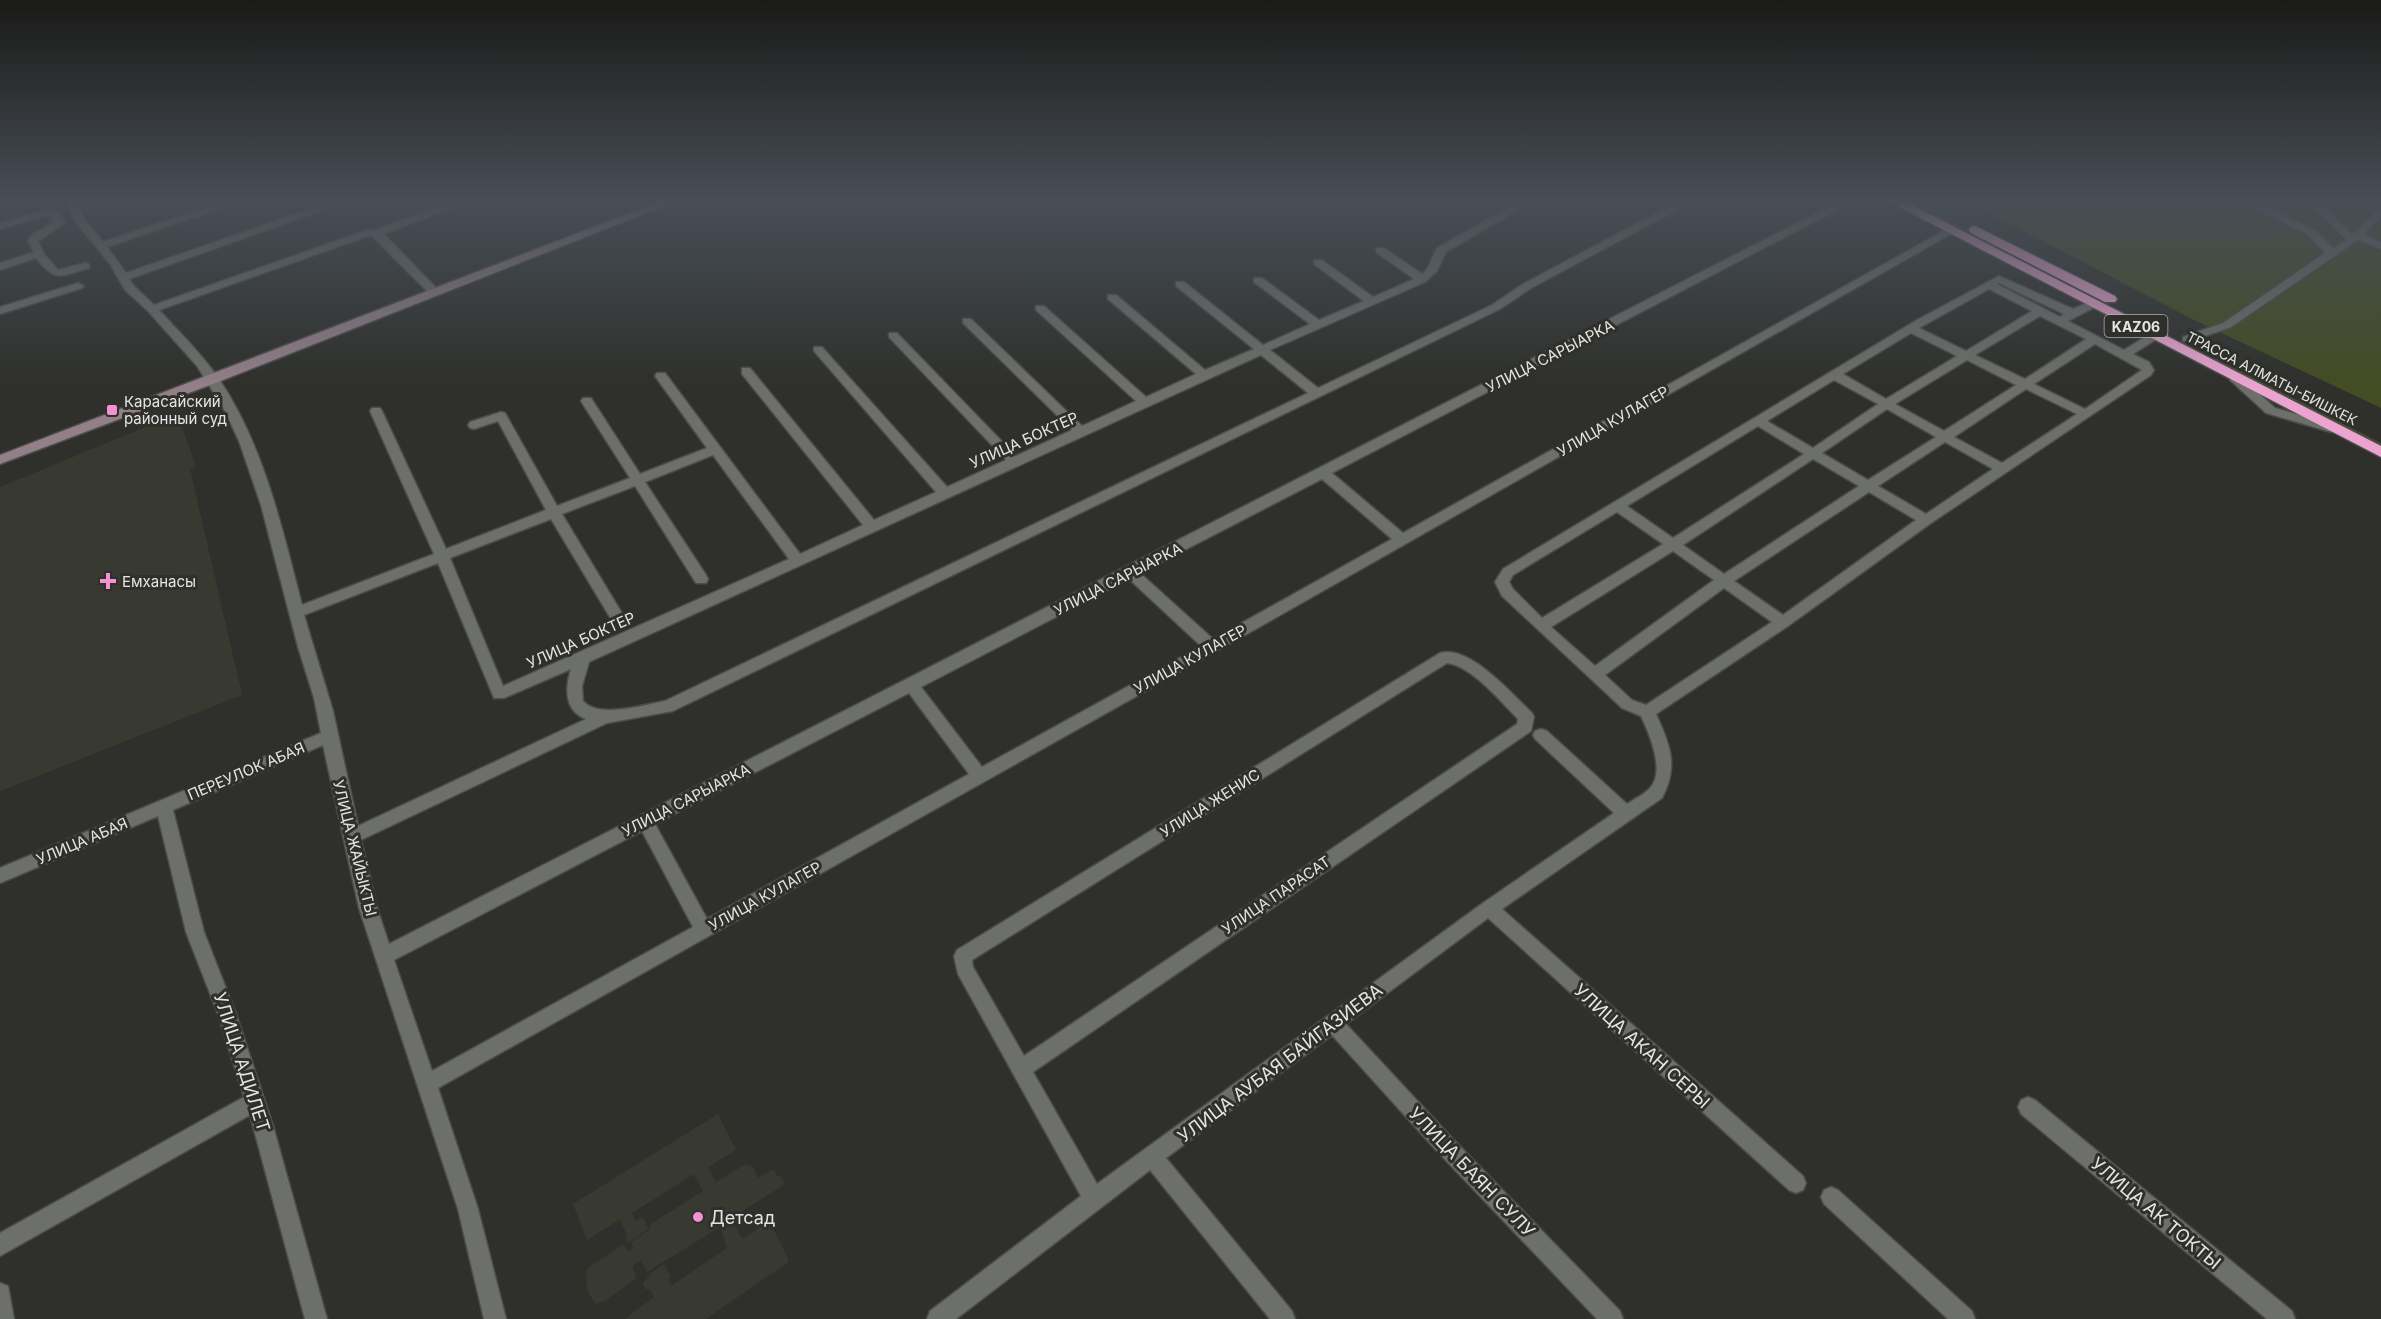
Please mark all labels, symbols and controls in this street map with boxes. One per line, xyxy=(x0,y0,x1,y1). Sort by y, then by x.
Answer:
street label: УЛИЦА САРЫАРКА xyxy=(1483,315,1617,397)
road number: KАZ06 xyxy=(2104,315,2168,337)
street label: ТРАССА АЛМАТЫ-БИШКЕК xyxy=(2184,327,2361,429)
street label: УЛИЦА КУЛАГЕР xyxy=(1554,381,1672,461)
place label: Карасайский районный суд xyxy=(124,392,227,428)
marker: Карасайский районный суд xyxy=(105,403,119,417)
street label: УЛИЦА БОКТЕР xyxy=(967,408,1081,472)
street label: УЛИЦА САРЫАРКА xyxy=(1051,538,1185,620)
marker: Емханасы xyxy=(99,572,117,590)
place label: Емханасы xyxy=(122,572,196,591)
street label: УЛИЦА БОКТЕР xyxy=(524,608,638,672)
street label: УЛИЦА КУЛАГЕР xyxy=(1130,620,1250,698)
street label: ПЕРЕУЛОК АБАЯ xyxy=(185,738,307,804)
street label: УЛИЦА САРЫАРКА xyxy=(619,759,753,841)
street label: УЛИЦА ЖЕНИС xyxy=(1157,765,1263,841)
street label: УЛИЦА ЖАЙЫКТЫ xyxy=(329,778,381,918)
street label: УЛИЦА АБАЯ xyxy=(33,813,131,869)
street label: УЛИЦА ПАРАСАТ xyxy=(1218,852,1334,938)
street label: УЛИЦА КУЛАГЕР xyxy=(705,857,825,935)
street label: УЛИЦА АУБАЯ БАЙГАЗИЕВА xyxy=(1173,978,1386,1147)
street label: УЛИЦА АКАН СЕРЫ xyxy=(1570,979,1714,1113)
street label: УЛИЦА АДИЛЕТ xyxy=(210,990,274,1134)
street label: УЛИЦА БАЯН СУЛУ xyxy=(1405,1103,1539,1241)
street label: УЛИЦА АК ТОКТЫ xyxy=(2087,1153,2225,1273)
place label: Детсад xyxy=(710,1207,775,1228)
marker: Детсад xyxy=(691,1210,705,1224)

